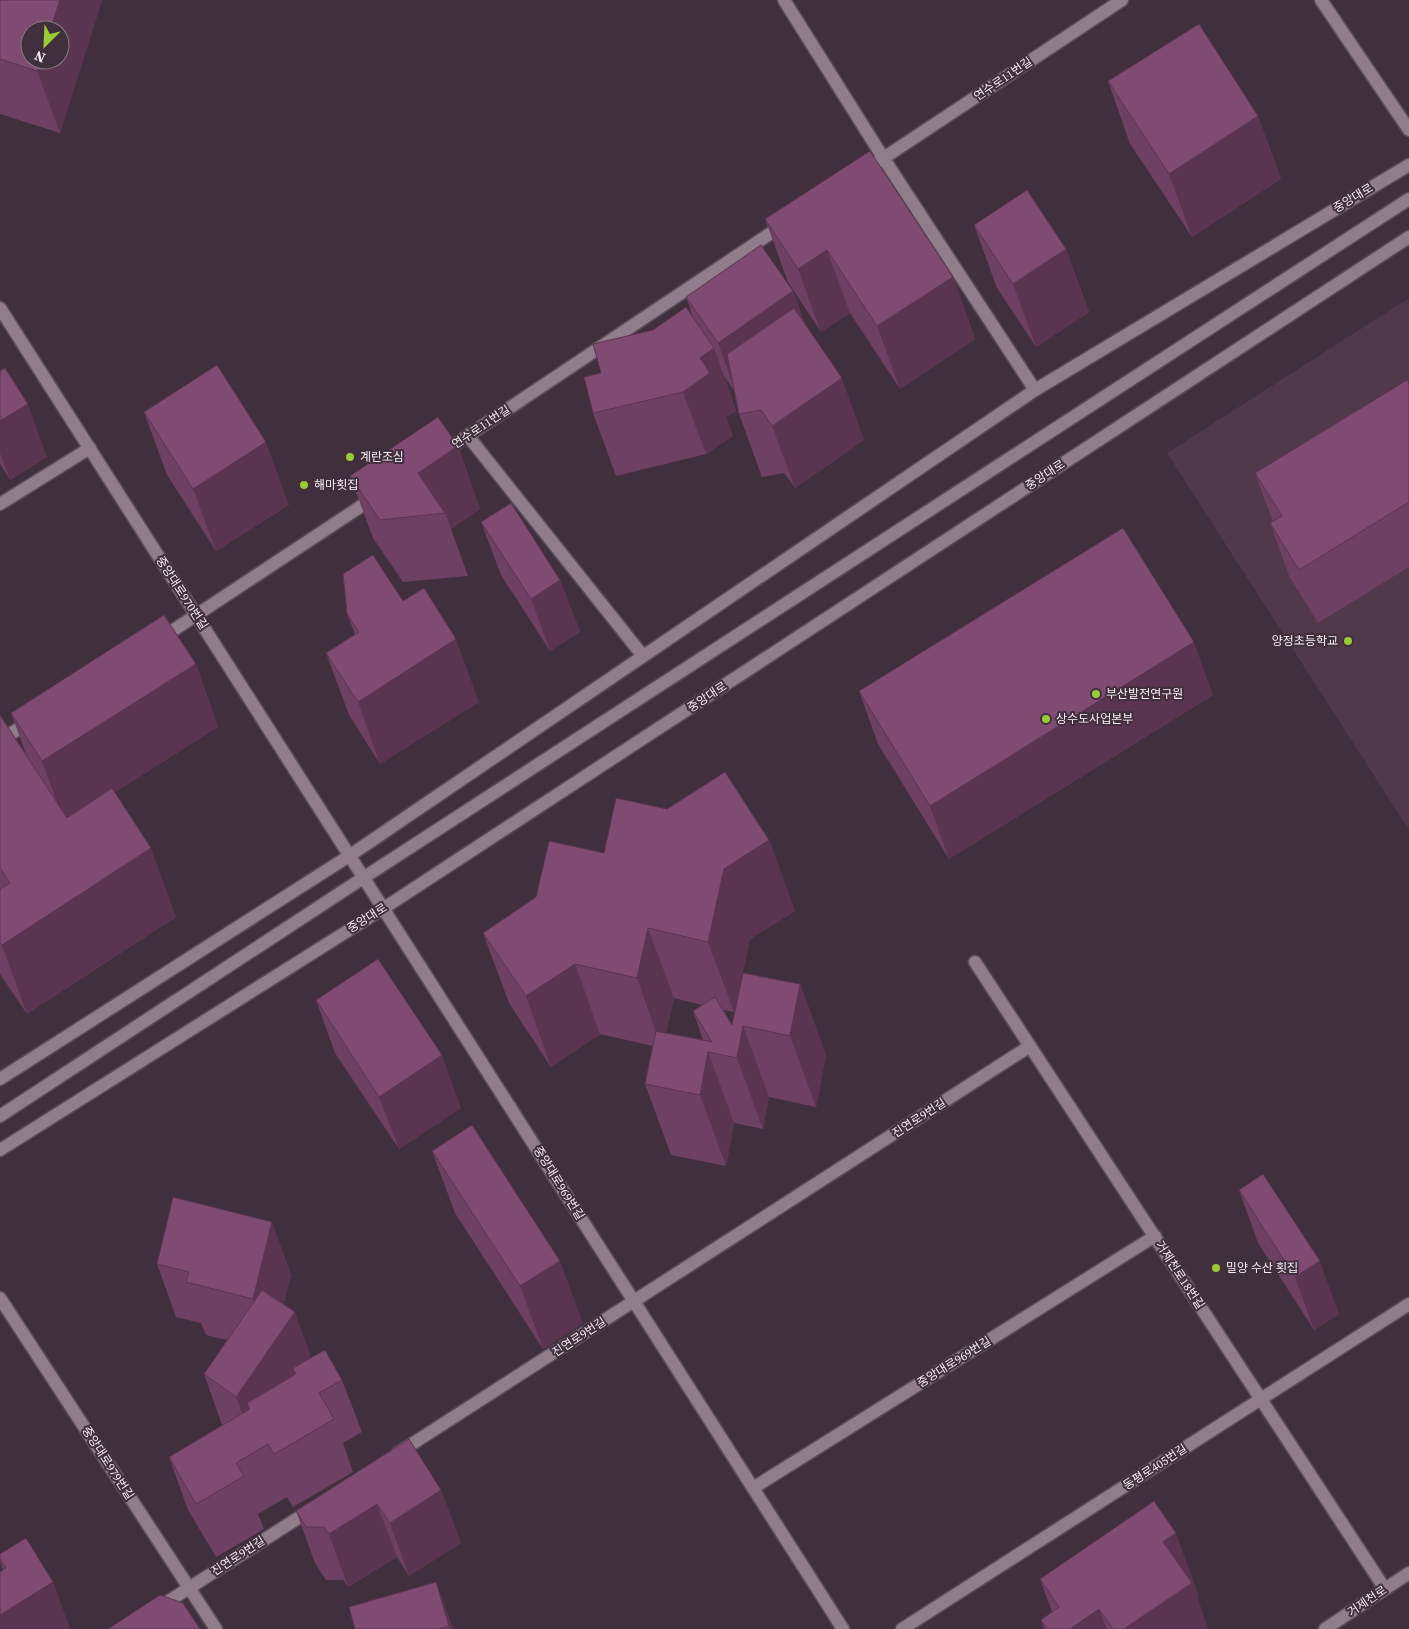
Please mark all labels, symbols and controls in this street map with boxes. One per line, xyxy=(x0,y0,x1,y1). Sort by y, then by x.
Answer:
north arrow xyxy=(20,20,70,70)
text: N xyxy=(31,46,48,68)
street label: 연수로11번길 xyxy=(971,54,1035,104)
street label: 중앙대로 xyxy=(1330,180,1376,216)
street label: 연수로11번길 xyxy=(449,402,513,452)
place label: 계란조심 xyxy=(360,449,404,465)
marker: 계란조심 xyxy=(344,451,356,463)
street label: 중앙대로 xyxy=(1022,456,1068,494)
place label: 해마횟집 xyxy=(314,477,358,493)
marker: 해마횟집 xyxy=(298,479,310,491)
street label: 중앙대로970번길 xyxy=(152,553,212,633)
place label: 양정초등학교 xyxy=(1272,633,1338,649)
marker: 양정초등학교 xyxy=(1342,635,1354,647)
street label: 중앙대로 xyxy=(684,678,730,716)
place label: 부산발전연구원 xyxy=(1106,686,1183,702)
marker: 부산발전연구원 xyxy=(1090,688,1102,700)
place label: 상수도사업본부 xyxy=(1056,711,1133,727)
marker: 상수도사업본부 xyxy=(1040,713,1052,725)
street label: 중앙대로 xyxy=(344,900,390,936)
street label: 진연로9번길 xyxy=(889,1095,949,1141)
street label: 중앙대로969번길 xyxy=(530,1143,588,1223)
street label: 거제천로18번길 xyxy=(1152,1238,1208,1312)
place label: 밀양 수산 횟집 xyxy=(1226,1260,1298,1276)
marker: 밀양 수산 횟집 xyxy=(1210,1262,1222,1274)
street label: 진연로9번길 xyxy=(549,1314,609,1360)
street label: 중앙대로969번길 xyxy=(914,1333,994,1391)
street label: 중앙대로979번길 xyxy=(78,1423,138,1503)
street label: 동평로405번길 xyxy=(1120,1440,1190,1494)
street label: 진연로9번길 xyxy=(208,1533,268,1579)
street label: 거제천로 xyxy=(1344,1582,1390,1620)

